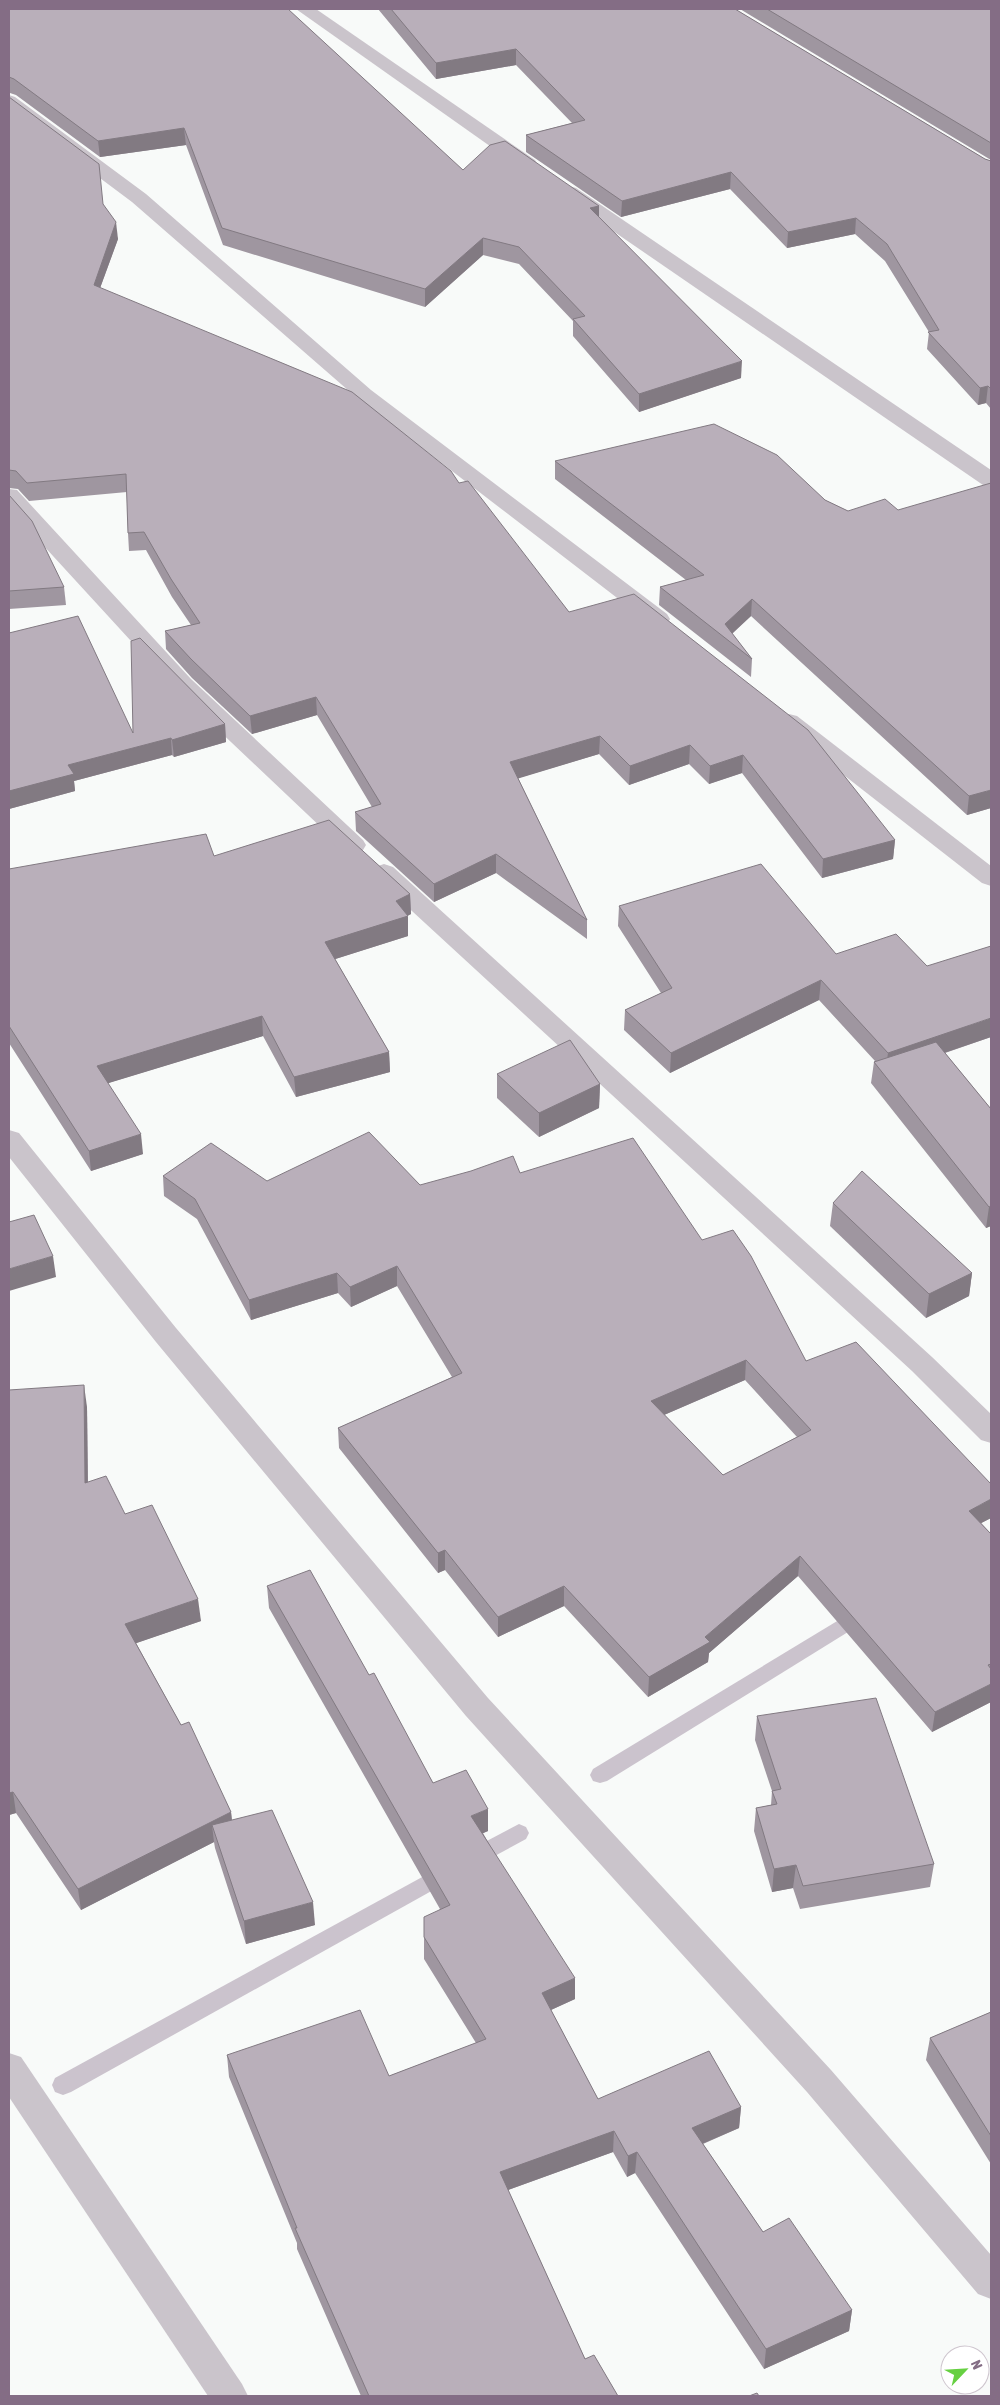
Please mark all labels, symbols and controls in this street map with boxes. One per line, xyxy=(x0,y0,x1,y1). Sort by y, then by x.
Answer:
north arrow xyxy=(940,2345,990,2395)
text: N xyxy=(968,2357,986,2372)

